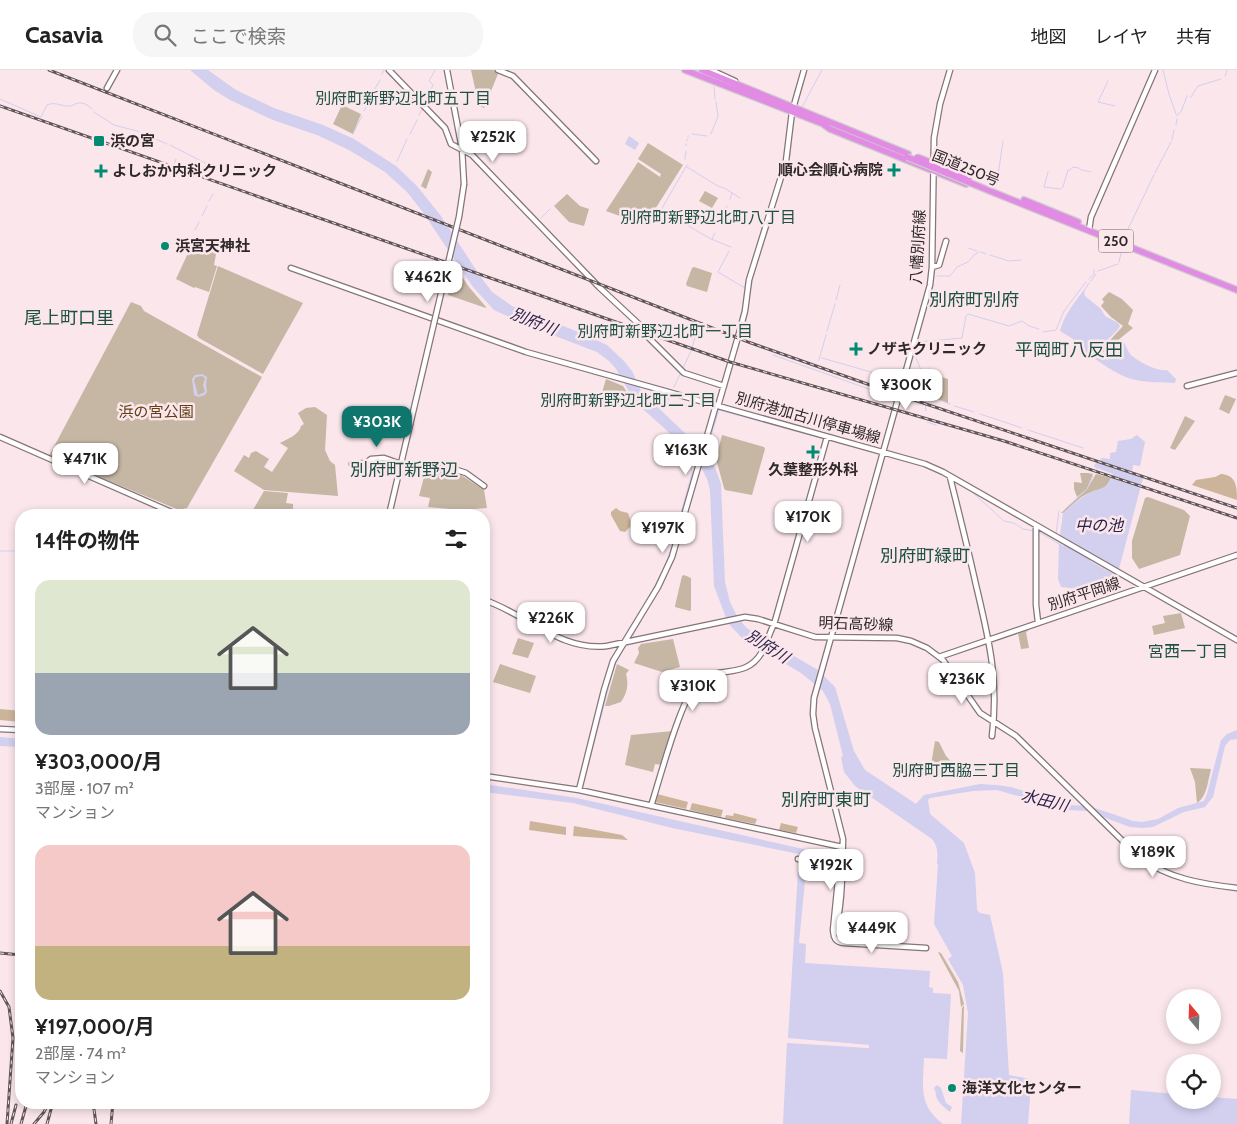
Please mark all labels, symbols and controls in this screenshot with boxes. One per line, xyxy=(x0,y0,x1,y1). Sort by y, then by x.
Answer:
search box xyxy=(133,12,483,57)
text: Casavia xyxy=(25,20,103,49)
icon: search xyxy=(151,21,179,49)
text: ここで検索 xyxy=(191,25,286,48)
text: 地図 xyxy=(1031,26,1067,48)
text: レイヤ xyxy=(1095,26,1148,48)
text: 共有 xyxy=(1176,26,1212,48)
district label: 別府町新野辺北町五丁目 xyxy=(315,89,491,108)
pin: ¥252K xyxy=(458,121,528,163)
text: ¥252K xyxy=(470,127,516,146)
place label: 浜の宮 xyxy=(110,132,155,150)
marker: 浜の宮 xyxy=(92,134,106,148)
street label: 国道250号 xyxy=(930,146,1002,190)
place label: 順心会順心病院 xyxy=(778,161,883,179)
place label: よしおか内科クリニック xyxy=(112,162,277,180)
marker: 順心会順心病院 xyxy=(887,163,901,177)
marker: よしおか内科クリニック xyxy=(94,164,108,178)
district label: 別府町新野辺北町八丁目 xyxy=(620,208,796,227)
street label: 八幡別府線 xyxy=(907,209,929,285)
road number: 250 xyxy=(1098,230,1134,252)
place label: 浜宮天神社 xyxy=(175,237,250,255)
marker: 浜宮天神社 xyxy=(159,240,171,252)
pin: ¥462K xyxy=(393,260,463,303)
text: ¥462K xyxy=(404,267,452,286)
district label: 別府町別府 xyxy=(929,289,1019,311)
water label: 別府川 xyxy=(508,304,561,340)
district label: 尾上町口里 xyxy=(24,307,114,329)
district label: 別府町新野辺北町一丁目 xyxy=(577,322,753,341)
district label: 平岡町八反田 xyxy=(1015,339,1123,361)
place label: ノザキクリニック xyxy=(867,340,987,358)
marker: ノザキクリニック xyxy=(849,342,863,356)
pin: ¥300K xyxy=(871,368,941,411)
text: ¥300K xyxy=(881,375,931,394)
street label: 別府港加古川停車場線 xyxy=(733,389,883,447)
district label: 別府町新野辺北町二丁目 xyxy=(540,391,716,410)
park label: 浜の宮公園 xyxy=(118,403,194,421)
pin: ¥303K xyxy=(342,406,412,448)
text: ¥303K xyxy=(353,412,401,431)
pin: ¥163K xyxy=(651,434,721,476)
text: ¥163K xyxy=(664,440,708,459)
pin: ¥471K xyxy=(50,442,120,485)
marker: 久葉整形外科 xyxy=(806,445,820,459)
text: ¥471K xyxy=(63,449,107,468)
district label: 別府町新野辺 xyxy=(350,459,458,481)
place label: 久葉整形外科 xyxy=(768,461,858,479)
pin: ¥170K xyxy=(773,500,843,543)
text: ¥170K xyxy=(786,507,830,526)
pin: ¥197K xyxy=(628,512,698,554)
water label: 中の池 xyxy=(1075,516,1125,535)
text: ¥197K xyxy=(642,518,684,537)
icon: filters xyxy=(442,525,470,553)
text: 14件の物件 xyxy=(35,528,140,553)
district label: 別府町緑町 xyxy=(880,545,970,567)
street label: 別府平岡線 xyxy=(1046,574,1122,614)
pin: ¥226K xyxy=(516,602,586,644)
text: ¥226K xyxy=(528,608,574,627)
icon: home xyxy=(208,613,298,703)
street label: 明石高砂線 xyxy=(818,614,894,634)
water label: 別府川 xyxy=(742,626,795,668)
district label: 宮西一丁目 xyxy=(1148,642,1228,661)
pin: ¥236K xyxy=(927,662,997,705)
text: ¥236K xyxy=(939,669,985,688)
pin: ¥310K xyxy=(658,670,728,712)
text: ¥310K xyxy=(670,676,716,695)
text: ¥303,000/月 xyxy=(35,749,163,774)
district label: 別府町西脇三丁目 xyxy=(892,761,1020,780)
text: 3部屋 · 107 m² xyxy=(35,779,134,798)
water label: 水田川 xyxy=(1019,785,1072,816)
district label: 別府町東町 xyxy=(781,789,871,811)
text: マンション xyxy=(35,803,115,822)
pin: ¥189K xyxy=(1118,836,1188,878)
text: ¥189K xyxy=(1131,842,1175,861)
pin: ¥192K xyxy=(796,848,866,891)
text: ¥192K xyxy=(809,855,853,874)
icon: home xyxy=(208,878,298,968)
pin: ¥449K xyxy=(837,912,907,954)
text: ¥449K xyxy=(848,918,896,937)
north arrow xyxy=(1166,989,1221,1044)
map controls xyxy=(1166,989,1221,1109)
text: ¥197,000/月 xyxy=(35,1014,155,1039)
text: 2部屋 · 74 m² xyxy=(35,1044,126,1063)
button: locate xyxy=(1166,1054,1221,1109)
text: マンション xyxy=(35,1068,115,1087)
place label: 海洋文化センター xyxy=(962,1079,1082,1097)
marker: 海洋文化センター xyxy=(946,1082,958,1094)

